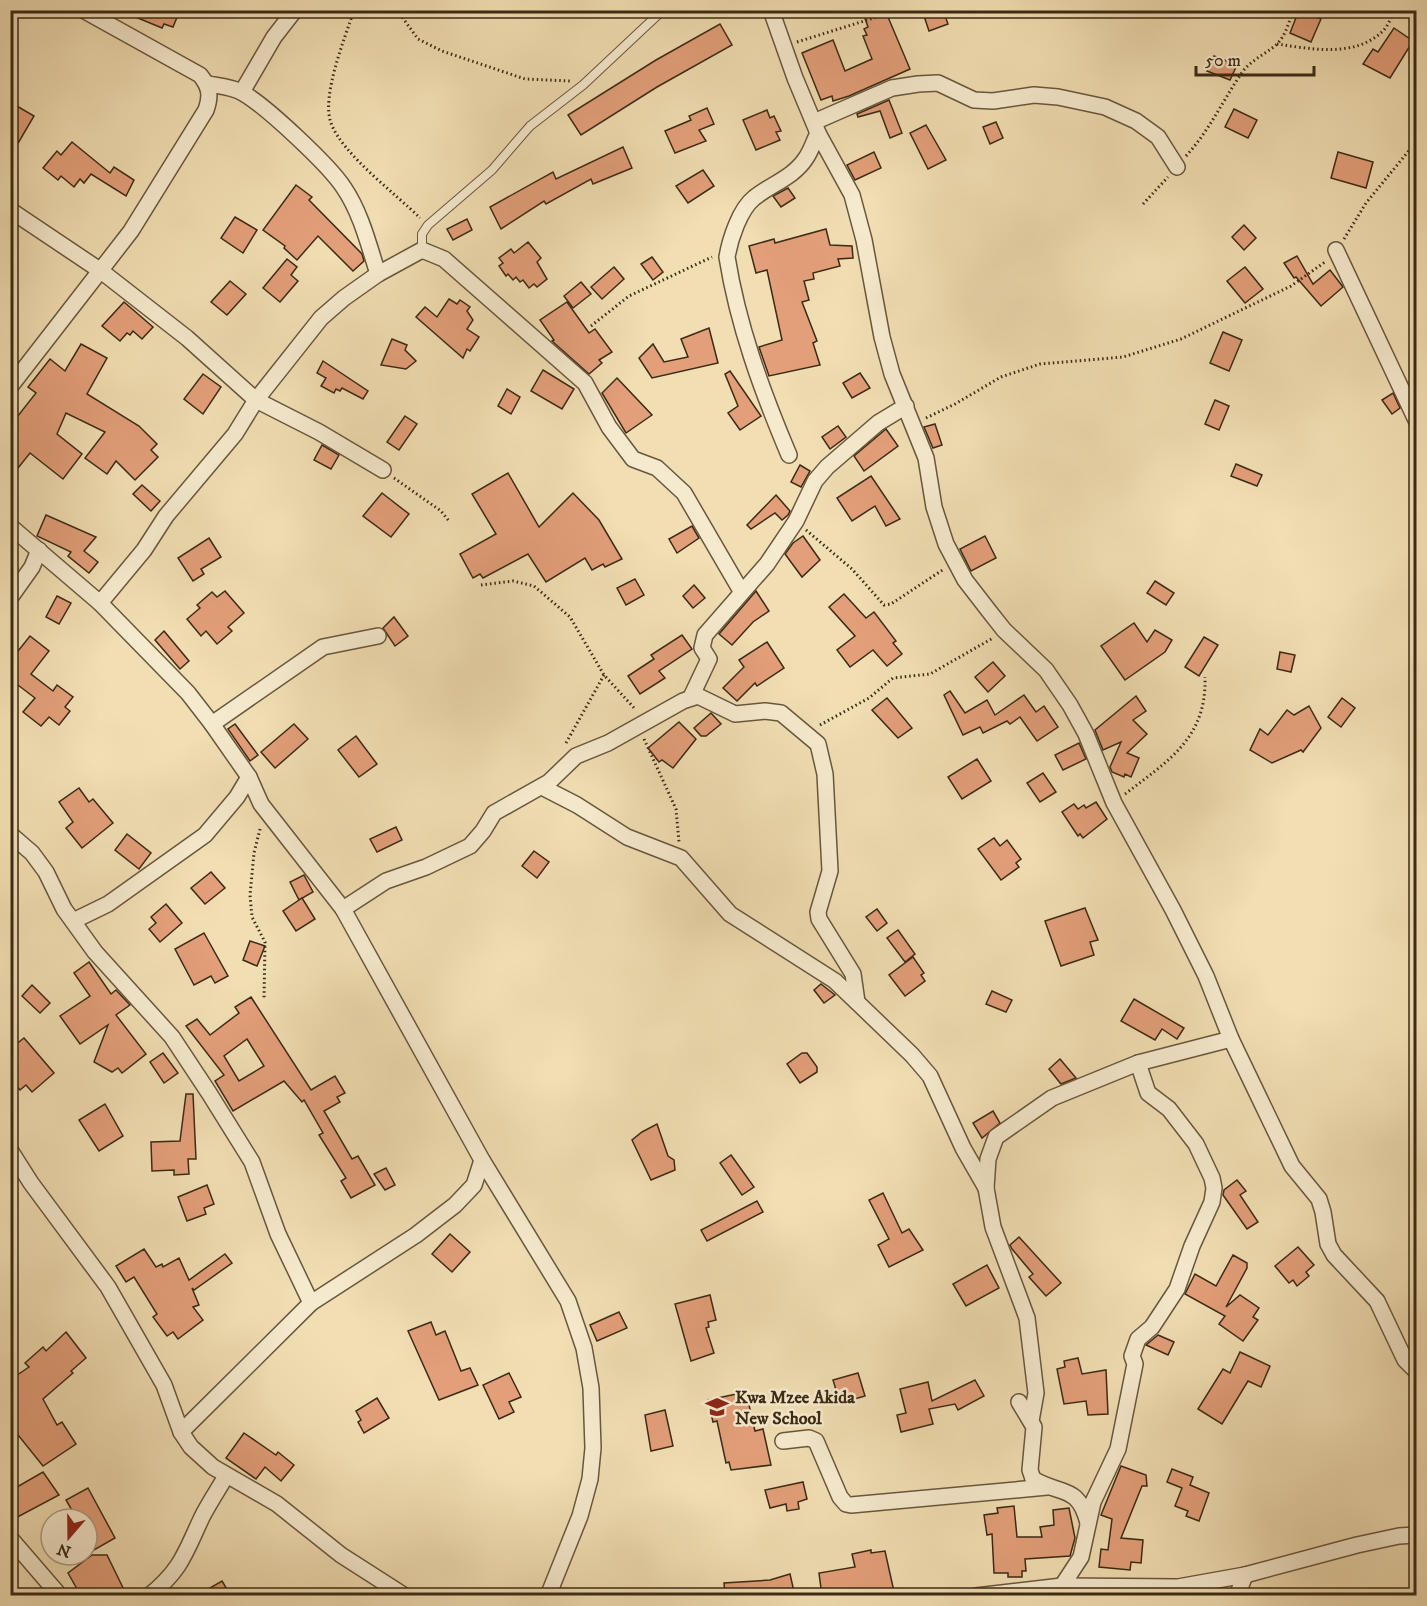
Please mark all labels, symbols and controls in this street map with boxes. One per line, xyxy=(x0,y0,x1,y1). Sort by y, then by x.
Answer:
scale bar xyxy=(1196,39,1314,77)
text: 50 m xyxy=(1205,50,1241,72)
place label: Kwa Mzee Akida New School xyxy=(735,1387,855,1430)
school or university icon: Kwa Mzee Akida New School xyxy=(704,1394,730,1420)
north arrow xyxy=(39,1507,99,1567)
text: N xyxy=(55,1539,74,1562)

